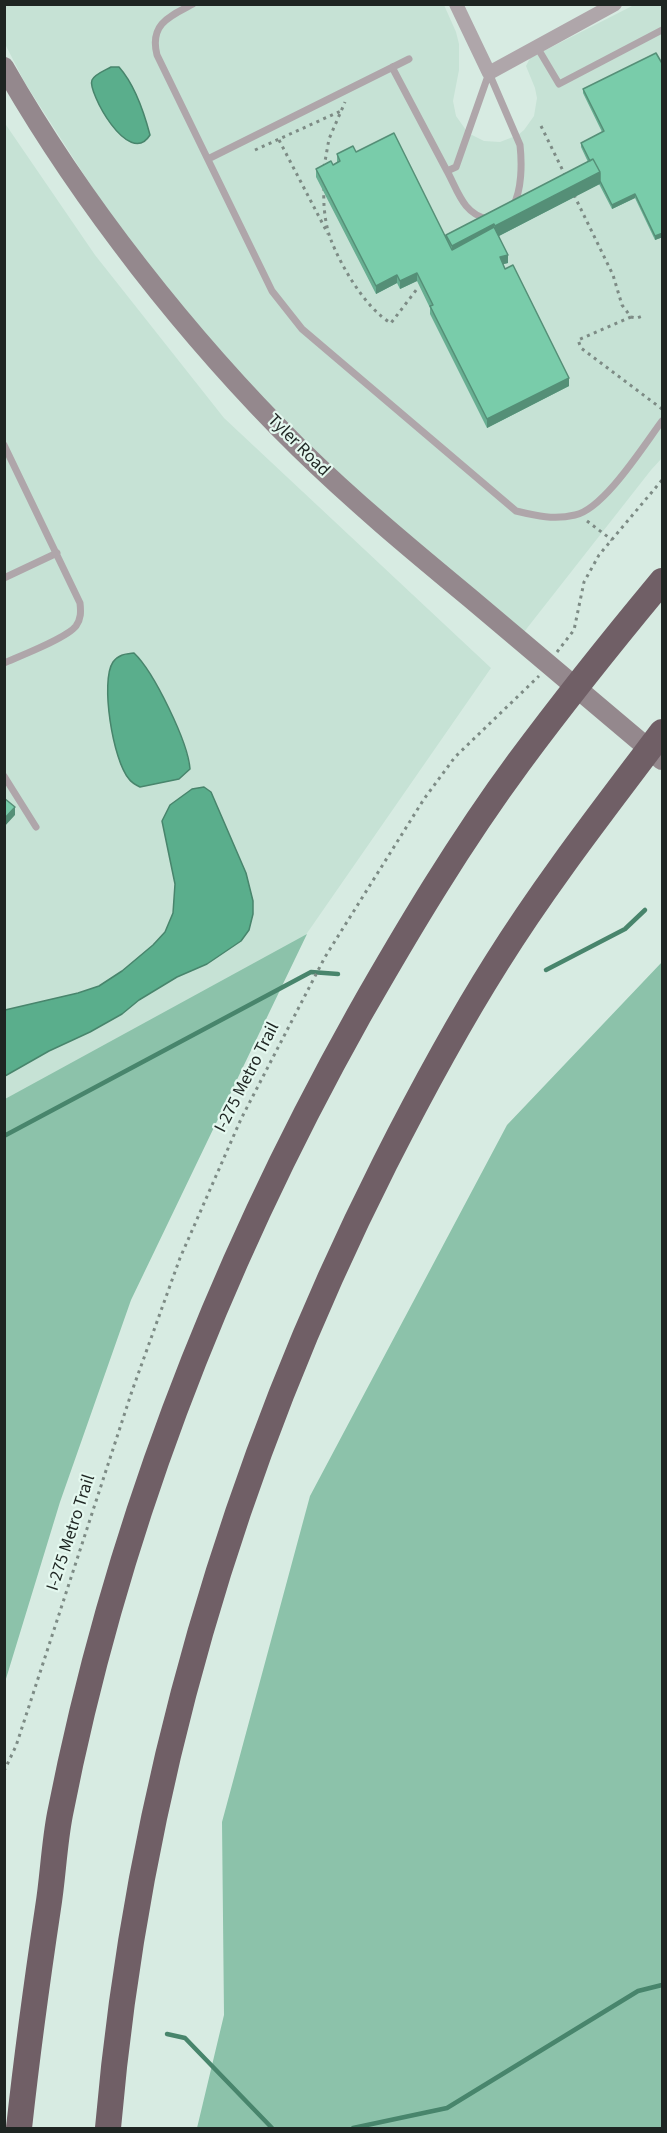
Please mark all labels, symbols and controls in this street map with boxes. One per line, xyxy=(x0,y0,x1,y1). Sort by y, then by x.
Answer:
street label: Tyler Road xyxy=(262,410,334,482)
street label: I-275 Metro Trail xyxy=(211,1019,285,1137)
street label: I-275 Metro Trail xyxy=(43,1472,101,1594)

